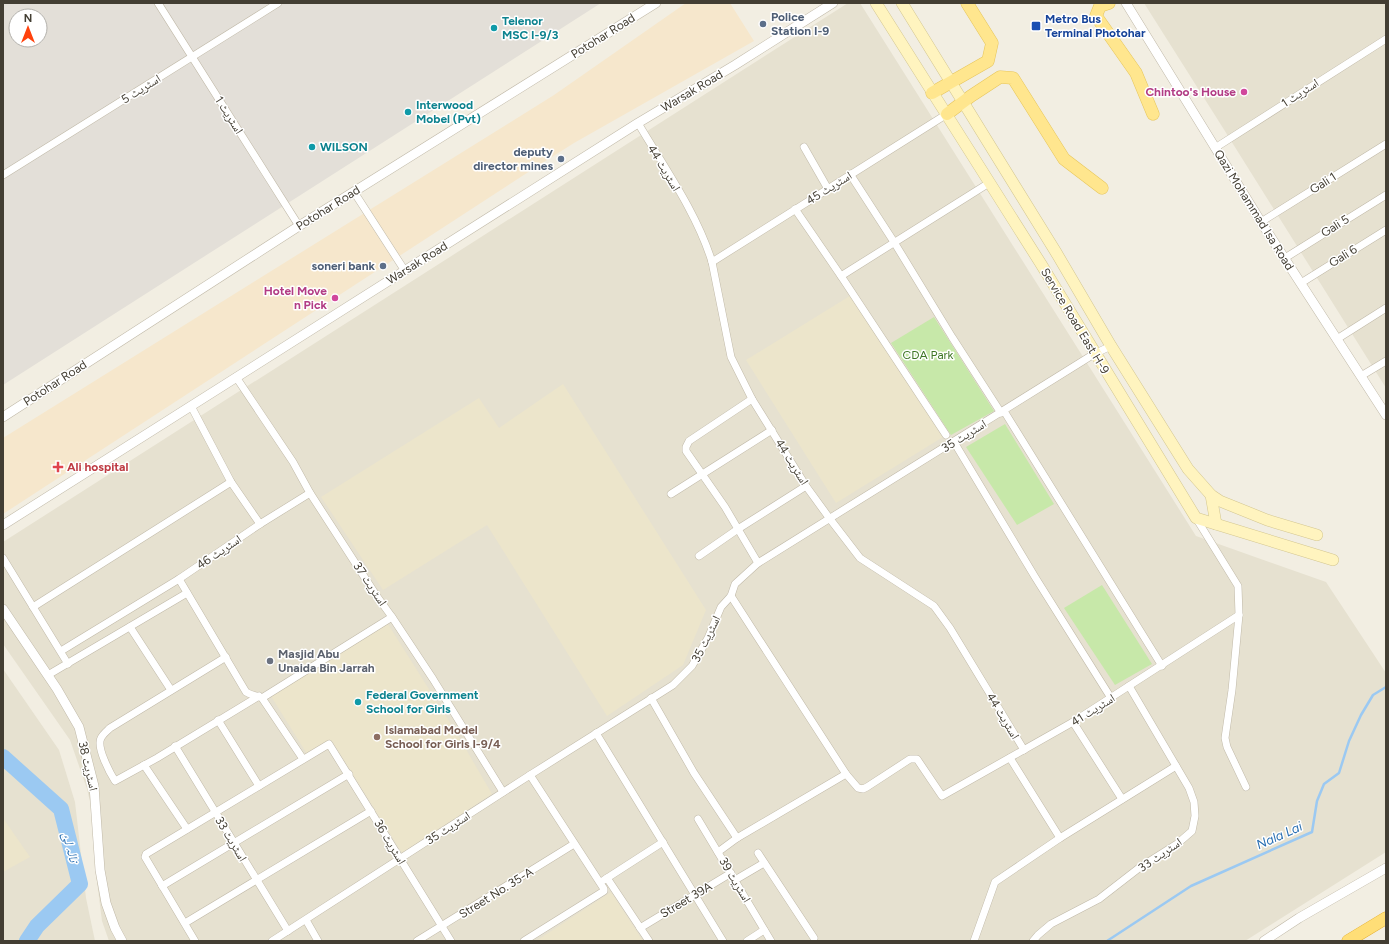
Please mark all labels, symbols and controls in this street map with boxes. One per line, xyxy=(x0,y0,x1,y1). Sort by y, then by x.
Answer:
north arrow xyxy=(8,8,48,48)
place label: Police Station I-9 xyxy=(771,10,829,38)
street label: Potohar Road xyxy=(568,11,638,61)
text: N xyxy=(24,12,32,25)
place label: Metro Bus Terminal Photohar xyxy=(1045,12,1146,40)
place label: Telenor MSC I-9/3 xyxy=(502,14,559,42)
marker: Police Station I-9 xyxy=(758,19,768,29)
marker: Metro Bus Terminal Photohar xyxy=(1030,20,1042,32)
marker: Telenor MSC I-9/3 xyxy=(489,23,499,33)
street label: Warsak Road xyxy=(659,67,725,115)
street label: اسٹریٹ 5 xyxy=(119,71,163,107)
street label: اسٹریٹ 1 xyxy=(1279,76,1322,110)
place label: Chintoo's House xyxy=(1145,85,1236,99)
marker: Chintoo's House xyxy=(1239,87,1249,97)
street label: اسٹریٹ 1 xyxy=(212,94,246,137)
place label: Interwood Mobel (Pvt) xyxy=(416,98,481,126)
marker: Interwood Mobel (Pvt) xyxy=(403,107,413,117)
place label: WILSON xyxy=(320,140,368,154)
marker: WILSON xyxy=(307,142,317,152)
street label: اسٹریٹ 44 xyxy=(645,142,683,194)
place label: deputy director mines xyxy=(473,145,553,173)
street label: Qazi Mohammad Isa Road xyxy=(1211,147,1297,273)
marker: deputy director mines xyxy=(556,154,566,164)
street label: اسٹریٹ 45 xyxy=(804,168,855,208)
street label: Gali 1 xyxy=(1307,169,1339,197)
street label: Potohar Road xyxy=(293,183,363,233)
street label: Gali 5 xyxy=(1318,212,1352,240)
street label: Warsak Road xyxy=(384,239,450,287)
street label: Gali 6 xyxy=(1326,242,1360,270)
place label: soneri bank xyxy=(312,259,376,273)
marker: soneri bank xyxy=(378,261,388,271)
street label: Service Road East H-9 xyxy=(1038,266,1112,377)
place label: Hotel Move n Pick xyxy=(264,284,328,312)
marker: Hotel Move n Pick xyxy=(330,293,340,303)
park label: CDA Park xyxy=(903,348,954,362)
street label: Potohar Road xyxy=(21,357,89,409)
street label: اسٹریٹ 35 xyxy=(939,417,989,455)
street label: اسٹریٹ 44 xyxy=(772,436,812,488)
place label: Ali hospital xyxy=(67,460,128,474)
marker: Ali hospital xyxy=(52,461,64,473)
street label: اسٹریٹ 46 xyxy=(194,532,244,572)
street label: اسٹریٹ 37 xyxy=(350,559,390,609)
street label: اسٹریٹ 35 xyxy=(689,613,724,665)
place label: Masjid Abu Unaida Bin Jarrah xyxy=(278,647,375,675)
marker: Masjid Abu Unaida Bin Jarrah xyxy=(265,656,275,666)
place label: Federal Government School for Girls xyxy=(366,688,479,716)
street label: اسٹریٹ 44 xyxy=(984,690,1022,742)
street label: اسٹریٹ 41 xyxy=(1068,691,1118,729)
marker: Federal Government School for Girls xyxy=(353,697,363,707)
place label: Islamabad Model School for Girls I-9/4 xyxy=(385,723,501,751)
marker: Islamabad Model School for Girls I-9/4 xyxy=(372,732,382,742)
street label: اسٹریٹ 38 xyxy=(75,740,101,792)
street label: اسٹریٹ 35 xyxy=(423,808,473,848)
street label: اسٹریٹ 33 xyxy=(212,814,250,864)
street label: اسٹریٹ 36 xyxy=(371,817,409,867)
water label: Nala Lai xyxy=(1254,818,1305,852)
water label: نالہ لئ xyxy=(58,830,82,866)
street label: اسٹریٹ 33 xyxy=(1136,835,1185,875)
street label: اسٹریٹ 39 xyxy=(716,855,754,905)
street label: Street No. 35-A xyxy=(456,865,536,921)
street label: Street 39A xyxy=(658,879,714,921)

